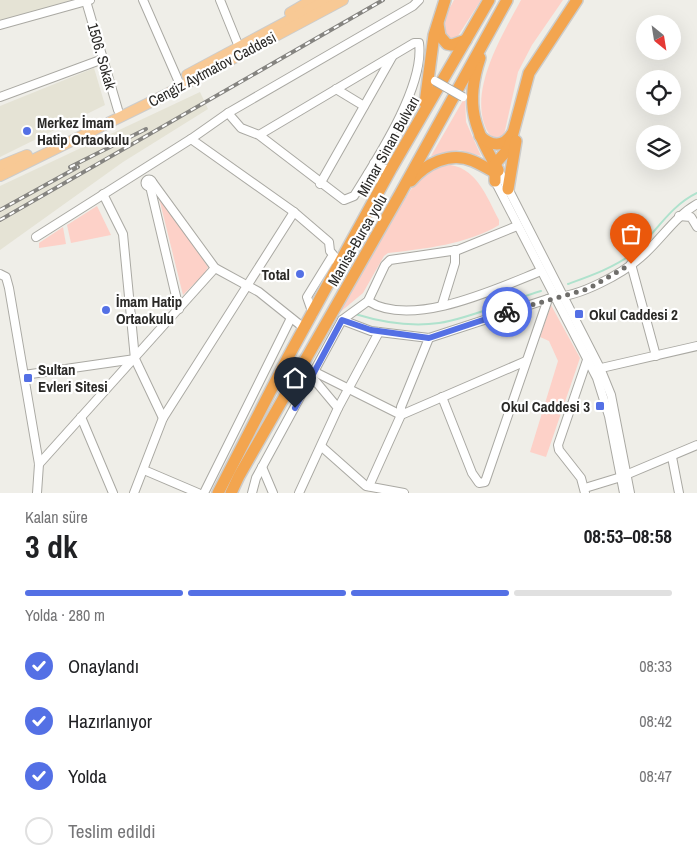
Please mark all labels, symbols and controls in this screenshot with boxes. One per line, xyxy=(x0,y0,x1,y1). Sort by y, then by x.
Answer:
north arrow xyxy=(636,15,681,60)
map controls xyxy=(636,15,681,170)
street label: 1506. Sokak xyxy=(82,20,122,93)
street label: Cengiz Aytmatov Caddesi xyxy=(144,26,280,112)
button: locate xyxy=(636,70,681,115)
street label: Mimar Sinan Bulvarı xyxy=(352,92,424,200)
place label: Merkez İmam Hatip Ortaokulu xyxy=(37,112,129,150)
marker: Merkez İmam Hatip Ortaokulu xyxy=(21,125,33,137)
button: layers xyxy=(636,125,681,170)
street label: Manisa-Bursa yolu xyxy=(322,190,392,290)
pin xyxy=(610,213,652,264)
icon: bag xyxy=(617,220,645,248)
place label: Total xyxy=(262,264,290,285)
marker: Total xyxy=(294,268,306,280)
courier xyxy=(482,287,532,337)
place label: İmam Hatip Ortaokulu xyxy=(116,291,182,329)
icon: bike xyxy=(493,298,521,326)
marker: İmam Hatip Ortaokulu xyxy=(100,304,112,316)
place label: Okul Caddesi 2 xyxy=(589,304,678,325)
marker: Okul Caddesi 2 xyxy=(573,308,585,320)
pin xyxy=(274,357,316,408)
place label: Sultan Evleri Sitesi xyxy=(38,359,108,397)
icon: home xyxy=(281,364,309,392)
marker: Sultan Evleri Sitesi xyxy=(22,372,34,384)
place label: Okul Caddesi 3 xyxy=(501,396,590,417)
marker: Okul Caddesi 3 xyxy=(594,400,606,412)
text: Kalan süre xyxy=(25,506,88,528)
text: 08:53–08:58 xyxy=(584,523,672,549)
text: 3 dk xyxy=(25,525,78,568)
text: Yolda · 280 m xyxy=(25,604,105,626)
icon: check xyxy=(25,652,53,680)
text: Onaylandı xyxy=(68,653,139,679)
text: 08:33 xyxy=(639,655,672,677)
icon: check xyxy=(25,707,53,735)
text: Hazırlanıyor xyxy=(68,708,152,734)
text: 08:42 xyxy=(639,710,672,732)
icon: check xyxy=(25,762,53,790)
text: Yolda xyxy=(68,763,107,789)
text: 08:47 xyxy=(639,765,672,787)
text: Teslim edildi xyxy=(68,818,155,844)

